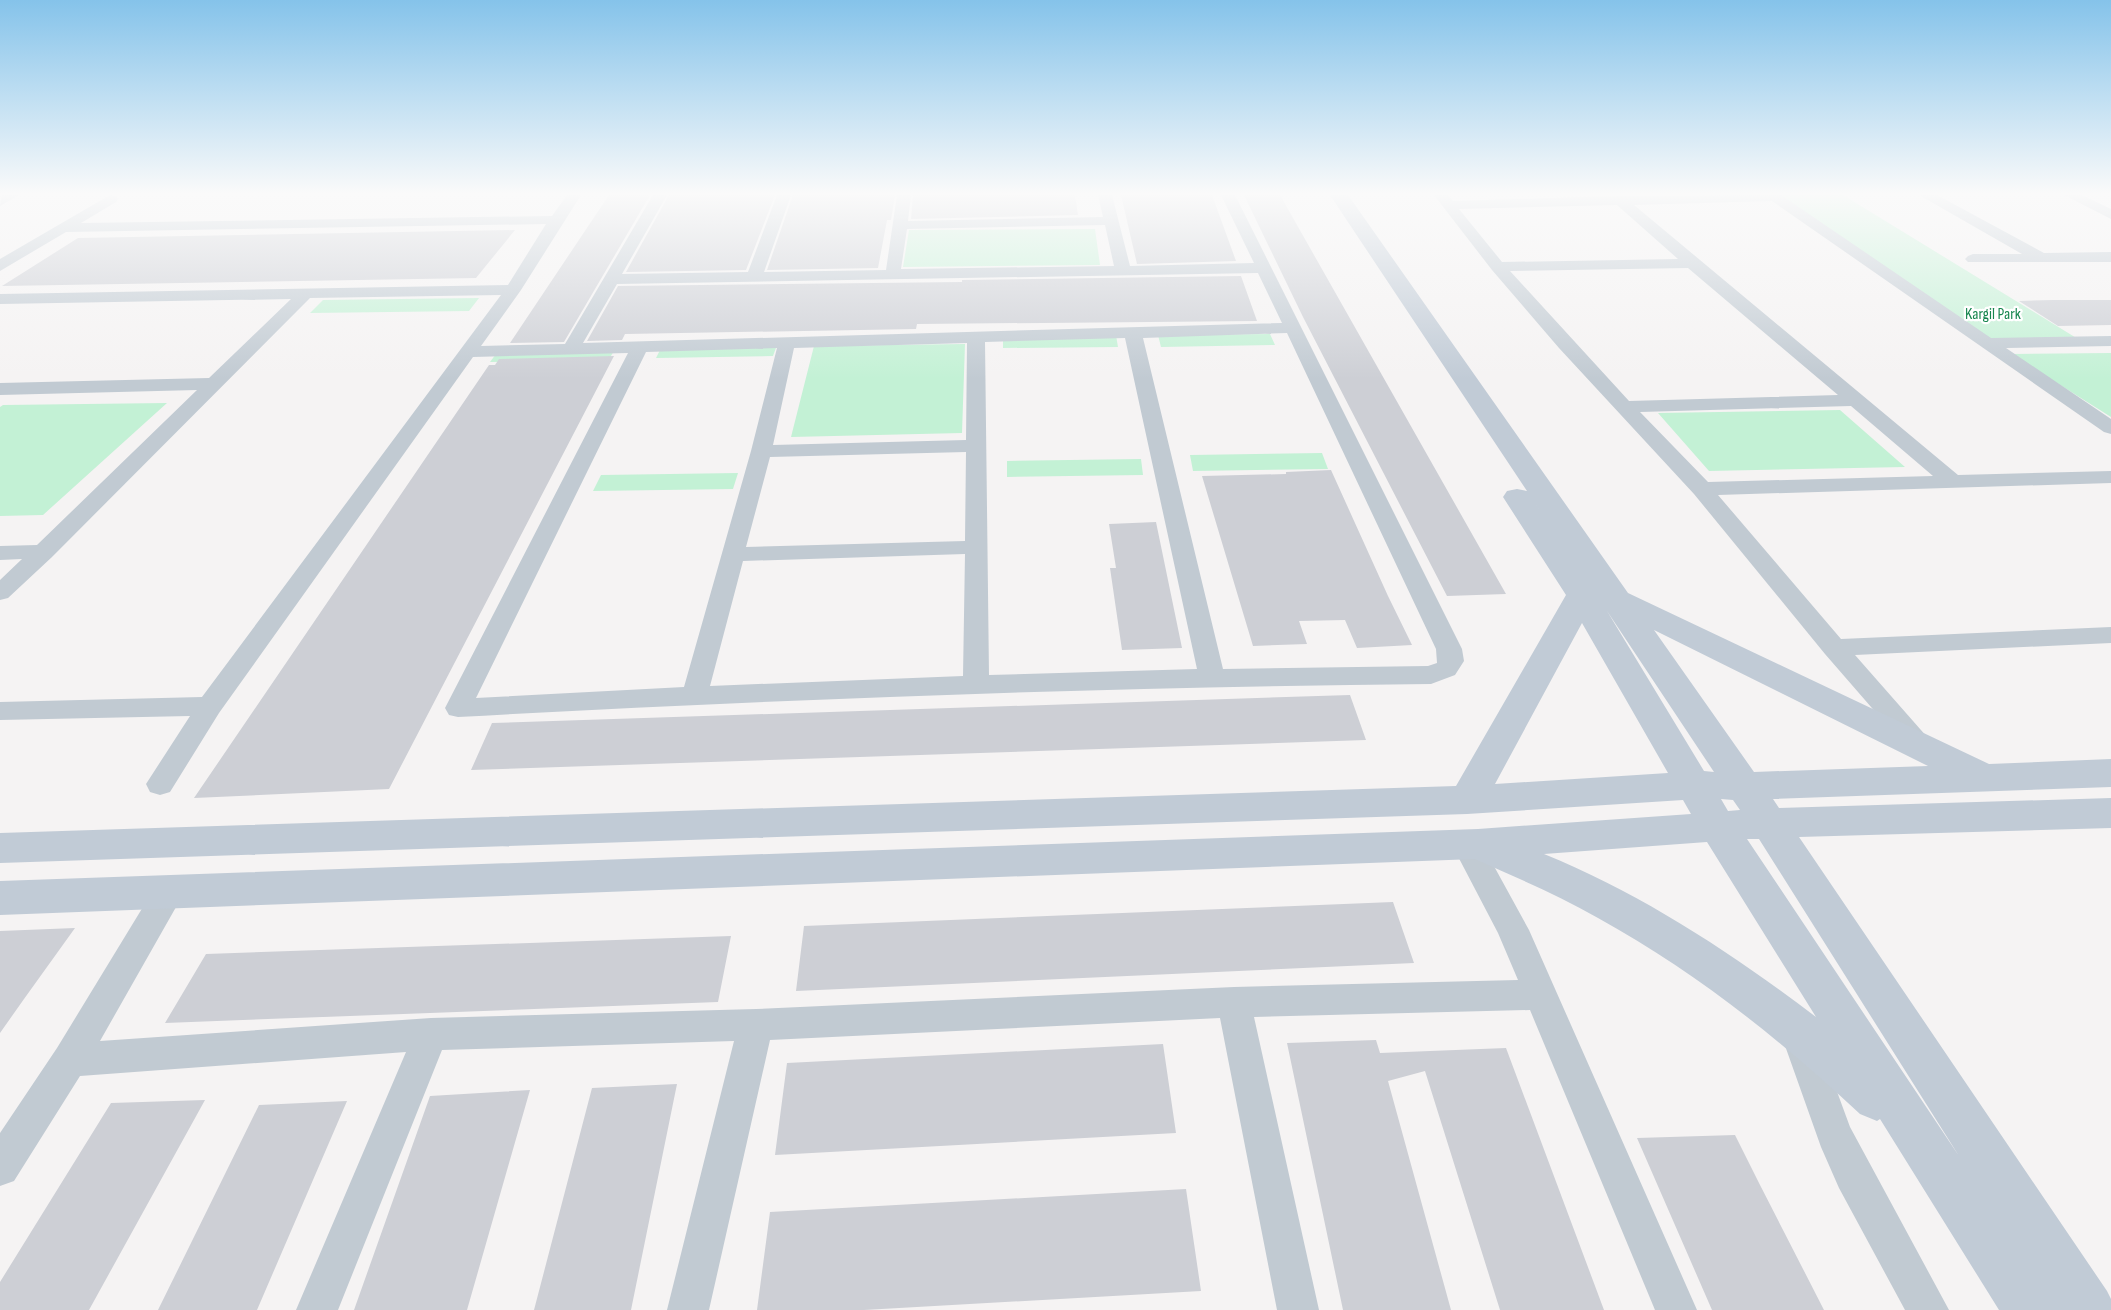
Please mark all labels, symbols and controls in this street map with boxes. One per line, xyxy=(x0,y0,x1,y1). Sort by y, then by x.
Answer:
park label: Kargil Park xyxy=(1965,305,2021,324)

